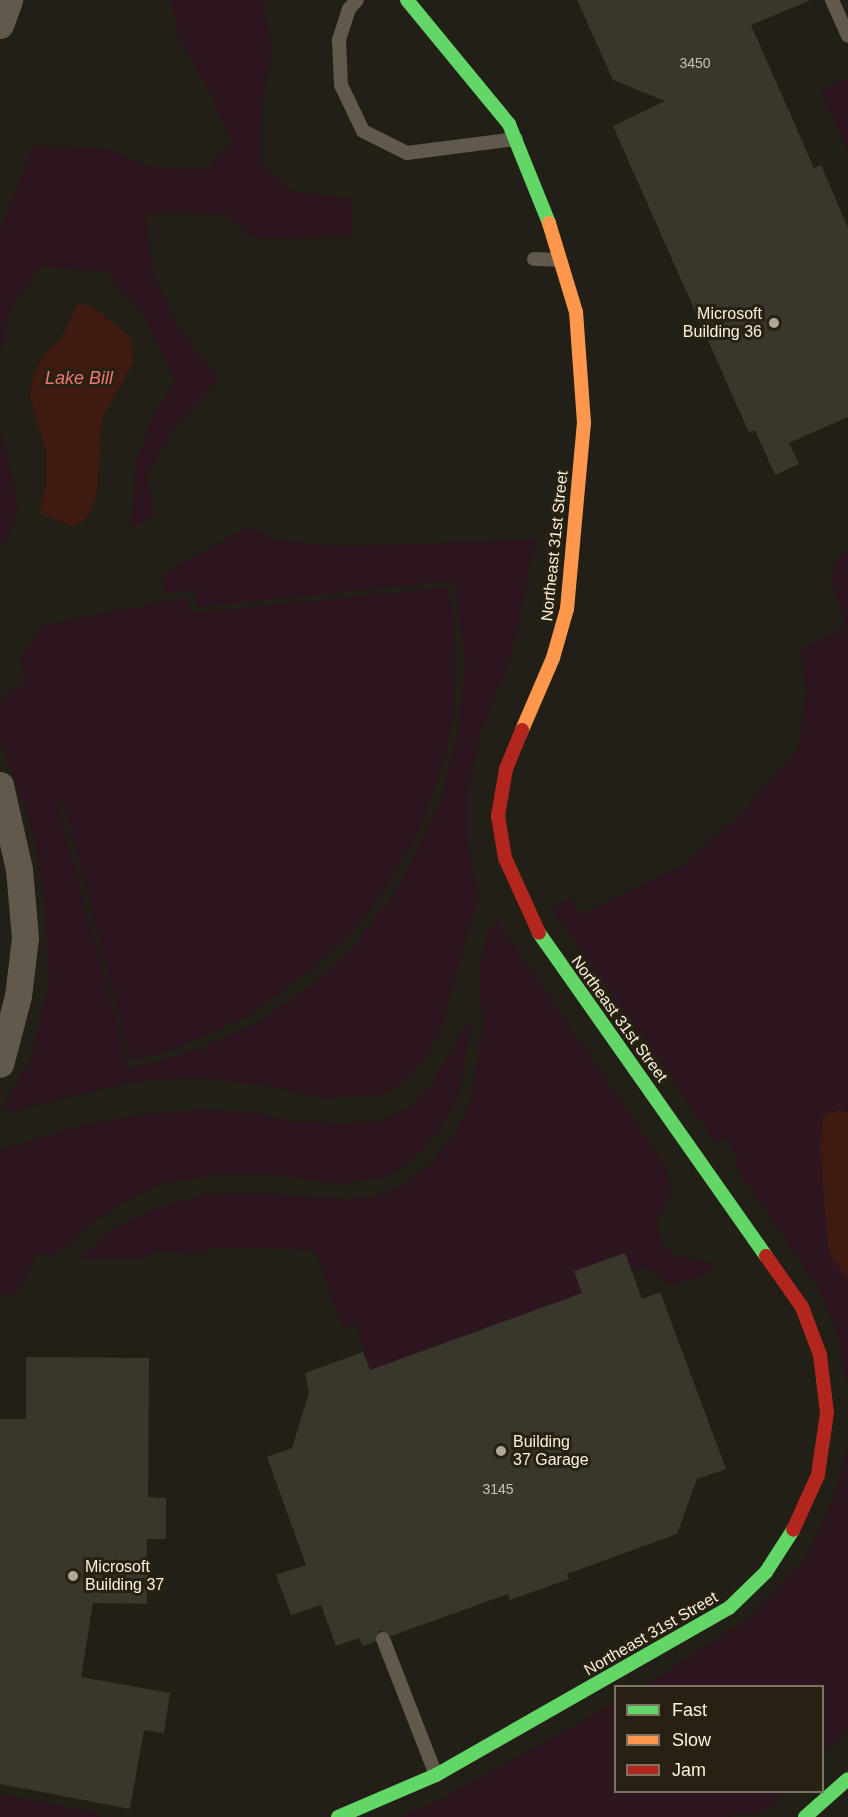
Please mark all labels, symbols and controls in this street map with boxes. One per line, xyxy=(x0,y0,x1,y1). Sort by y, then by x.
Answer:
house number: 3450 xyxy=(679,55,711,71)
place label: Microsoft Building 36 xyxy=(683,304,762,342)
marker: Microsoft Building 36 xyxy=(767,316,781,330)
water label: Lake Bill xyxy=(45,367,113,389)
street label: Northeast 31st Street xyxy=(538,470,572,622)
street label: Northeast 31st Street xyxy=(567,952,671,1086)
place label: Building 37 Garage xyxy=(513,1432,589,1470)
marker: Building 37 Garage xyxy=(494,1444,508,1458)
house number: 3145 xyxy=(482,1481,514,1497)
place label: Microsoft Building 37 xyxy=(85,1557,164,1595)
marker: Microsoft Building 37 xyxy=(66,1569,80,1583)
street label: Northeast 31st Street xyxy=(581,1588,721,1680)
legend xyxy=(614,1685,824,1793)
text: Fast xyxy=(672,1700,707,1720)
text: Slow xyxy=(672,1730,711,1750)
text: Jam xyxy=(672,1760,706,1780)

